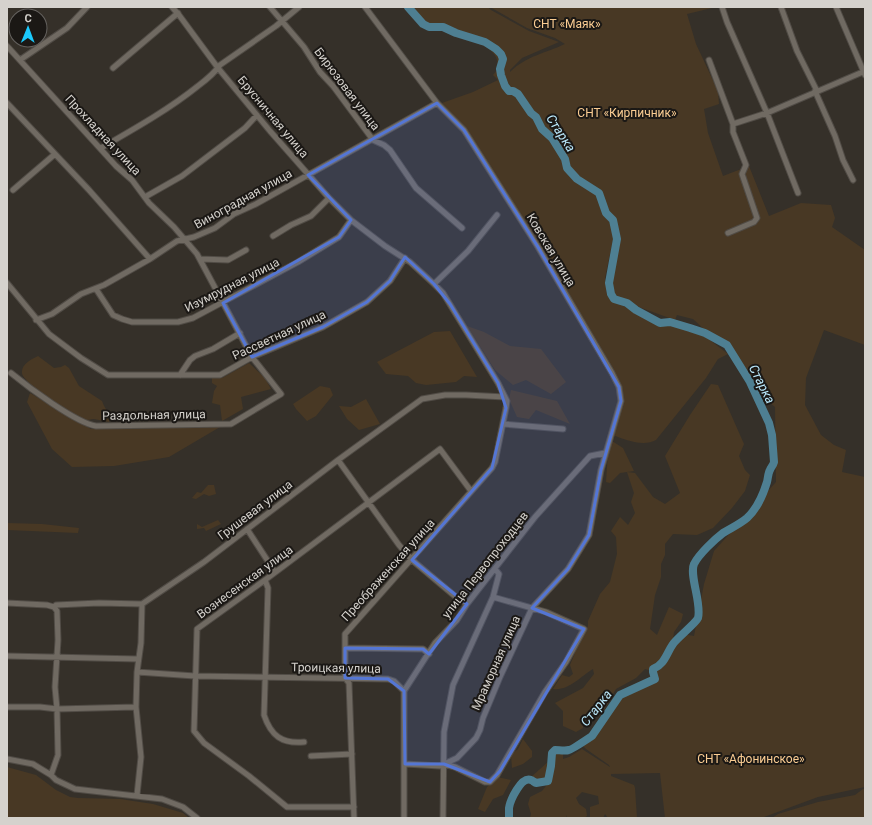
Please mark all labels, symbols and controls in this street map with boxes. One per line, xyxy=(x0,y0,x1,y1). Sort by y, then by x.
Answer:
north arrow xyxy=(8,8,48,48)
text: С xyxy=(24,12,32,25)
park label: СНТ «Маяк» xyxy=(533,17,601,31)
street label: Бирюзовая улица xyxy=(311,45,383,133)
street label: Брусничная улица xyxy=(235,73,311,161)
street label: Прохладная улица xyxy=(62,92,144,178)
park label: СНТ «Кирпичник» xyxy=(577,106,677,120)
water label: Старка xyxy=(543,111,579,155)
street label: Виноградная улица xyxy=(192,166,294,232)
street label: Ковская улица xyxy=(524,211,578,289)
street label: Изумрудная улица xyxy=(182,255,282,315)
street label: Рассветная улица xyxy=(230,307,328,363)
water label: Старка xyxy=(746,362,778,406)
street label: Раздольная улица xyxy=(102,407,206,423)
street label: Грушевая улица xyxy=(215,477,295,543)
street label: улица Первопроходцев xyxy=(439,509,531,621)
street label: Преображенская улица xyxy=(338,516,438,624)
street label: Вознесенская улица xyxy=(194,543,296,621)
street label: Мраморная улица xyxy=(469,613,523,713)
street label: Троицкая улица xyxy=(291,660,381,676)
water label: Старка xyxy=(577,687,615,729)
park label: СНТ «Афонинское» xyxy=(697,752,805,766)

